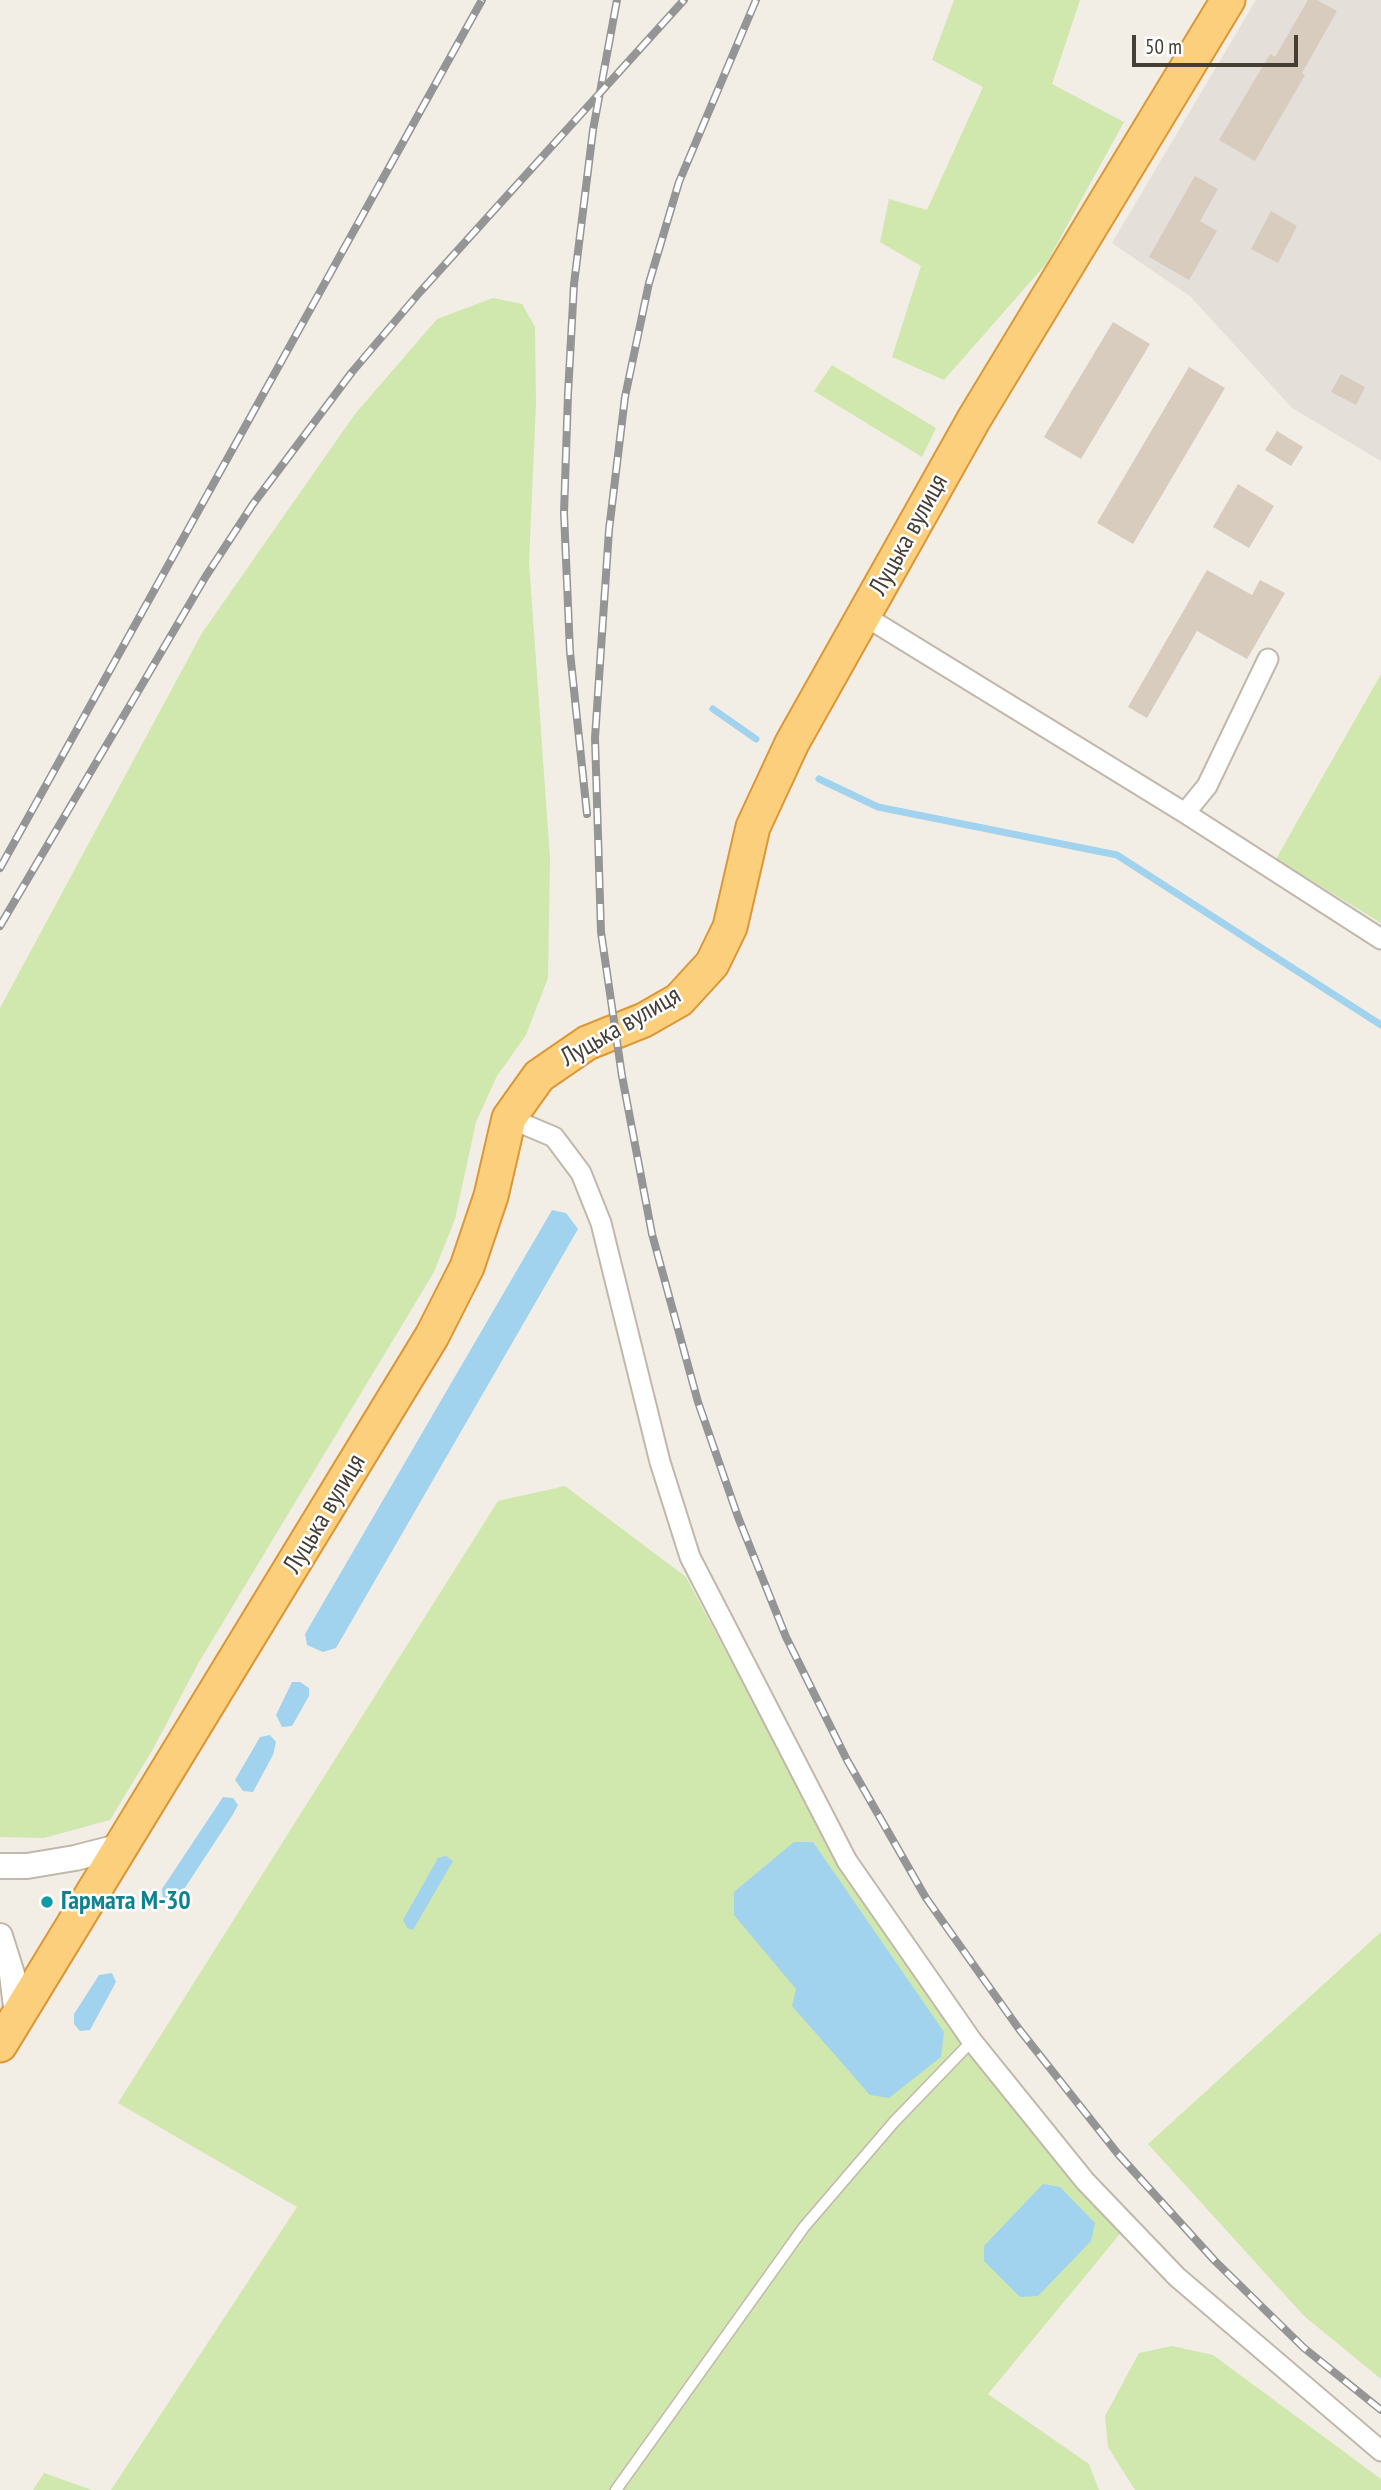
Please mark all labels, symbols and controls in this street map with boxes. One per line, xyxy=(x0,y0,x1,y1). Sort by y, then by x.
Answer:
scale bar xyxy=(1136,21,1302,65)
text: 50 m xyxy=(1145,33,1182,60)
street label: Луцька вулиця xyxy=(863,469,955,601)
street label: Луцька вулиця xyxy=(555,980,687,1074)
street label: Луцька вулиця xyxy=(277,1449,373,1579)
place label: Гармата М-30 xyxy=(61,1886,191,1918)
marker: Гармата М-30 xyxy=(39,1894,55,1910)

